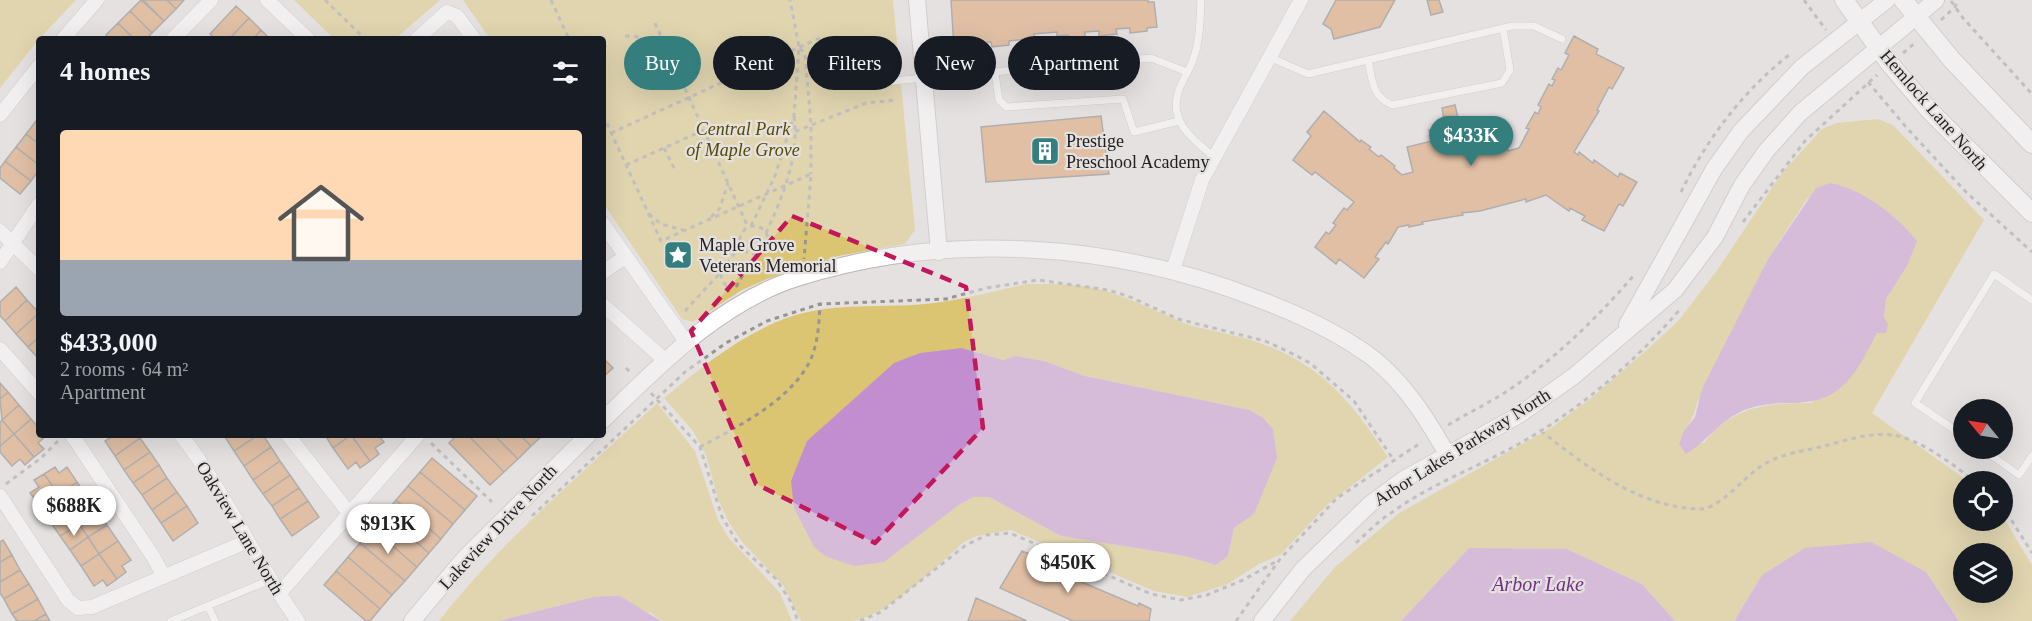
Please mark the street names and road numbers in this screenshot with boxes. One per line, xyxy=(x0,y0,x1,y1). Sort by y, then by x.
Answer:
street label: Hemlock Lane North xyxy=(1876,46,1992,174)
street label: Arbor Lakes Parkway North xyxy=(1370,384,1554,510)
street label: Oakview Lane North xyxy=(192,458,288,598)
street label: Lakeview Drive North xyxy=(435,461,561,593)

